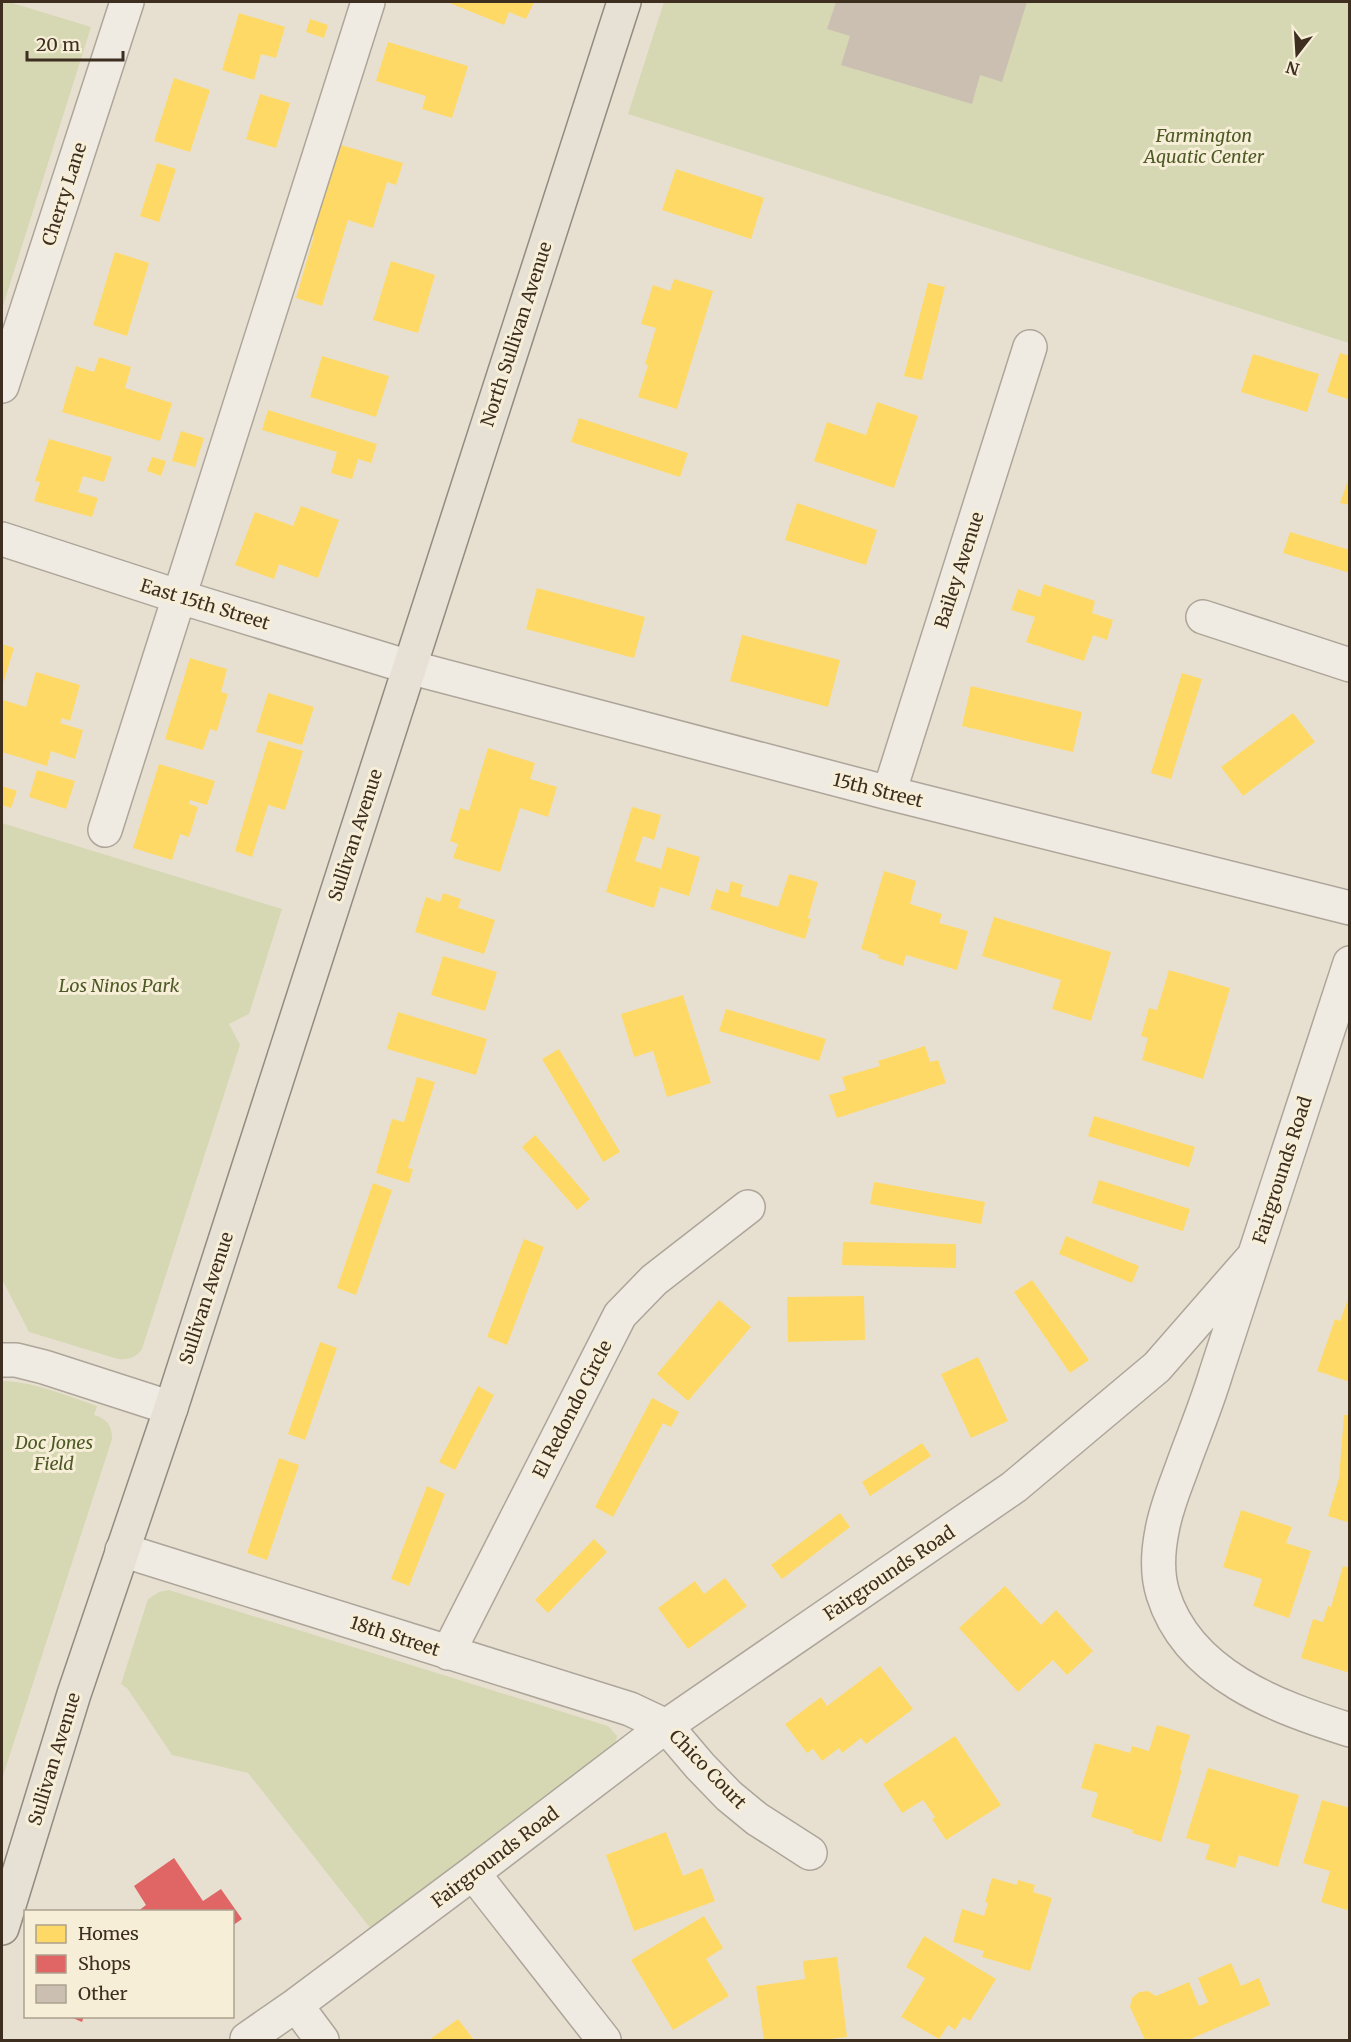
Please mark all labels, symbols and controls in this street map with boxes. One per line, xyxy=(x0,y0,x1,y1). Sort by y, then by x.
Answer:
scale bar xyxy=(27,24,123,62)
north arrow xyxy=(1267,24,1327,84)
text: 20 m xyxy=(36,33,80,56)
text: N xyxy=(1283,57,1302,80)
park label: Farmington Aquatic Center xyxy=(1142,124,1265,168)
street label: Cherry Lane xyxy=(37,140,91,248)
street label: North Sullivan Avenue xyxy=(475,239,557,429)
street label: Bailey Avenue xyxy=(929,509,989,631)
street label: East 15th Street xyxy=(138,573,272,635)
street label: Sullivan Avenue xyxy=(323,766,387,904)
street label: 15th Street xyxy=(831,768,925,812)
park label: Los Ninos Park xyxy=(59,974,180,997)
street label: Fairgrounds Road xyxy=(1247,1093,1317,1247)
street label: Sullivan Avenue xyxy=(174,1229,238,1367)
street label: El Redondo Circle xyxy=(527,1336,617,1482)
park label: Doc Jones Field xyxy=(14,1431,93,1475)
street label: Fairgrounds Road xyxy=(819,1520,959,1625)
street label: 18th Street xyxy=(347,1611,443,1661)
street label: Sullivan Avenue xyxy=(23,1690,85,1828)
street label: Chico Court xyxy=(665,1725,751,1813)
street label: Fairgrounds Road xyxy=(427,1802,563,1912)
legend xyxy=(24,1910,234,2018)
text: Homes xyxy=(78,1922,139,1945)
text: Shops xyxy=(78,1952,131,1975)
text: Other xyxy=(78,1982,128,2005)

